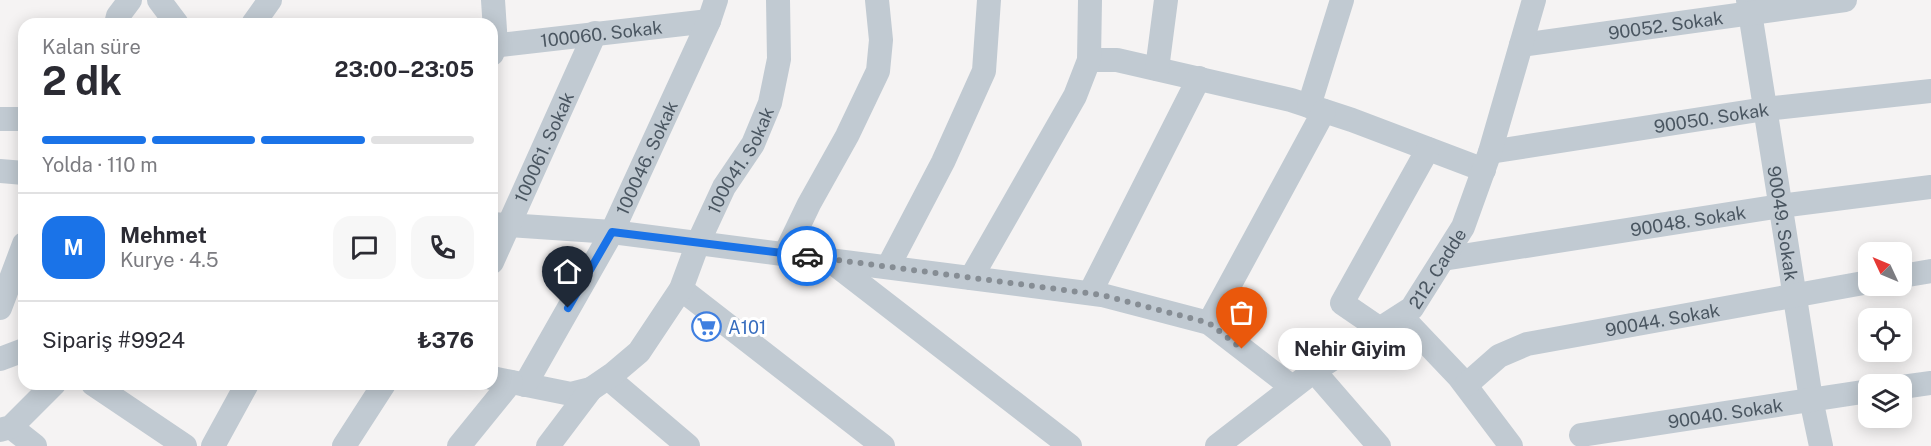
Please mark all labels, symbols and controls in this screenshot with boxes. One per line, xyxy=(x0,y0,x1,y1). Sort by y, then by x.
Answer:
street label: 90052. Sokak xyxy=(1607,7,1724,43)
street label: 100060. Sokak xyxy=(539,16,663,51)
text: Kalan süre xyxy=(42,35,141,59)
text: 23:00–23:05 xyxy=(335,56,474,82)
text: 2 dk xyxy=(42,58,122,104)
street label: 100061. Sokak xyxy=(510,88,578,206)
street label: 100046. Sokak xyxy=(611,97,682,218)
street label: 90050. Sokak xyxy=(1652,98,1770,137)
street label: 100041. Sokak xyxy=(703,104,778,217)
text: Yolda · 110 m xyxy=(42,153,158,177)
street label: 90049. Sokak xyxy=(1764,164,1803,282)
street label: 90048. Sokak xyxy=(1629,201,1747,240)
button: chat xyxy=(333,216,396,279)
button: phone xyxy=(411,216,474,279)
text: Mehmet xyxy=(120,222,207,248)
street label: 212. Cadde xyxy=(1404,224,1470,312)
courier xyxy=(777,226,837,286)
text: M xyxy=(63,234,84,260)
icon: car xyxy=(791,240,824,273)
north arrow xyxy=(1858,242,1912,296)
map controls xyxy=(1858,242,1912,428)
pin xyxy=(542,246,593,308)
text: Kurye · 4.5 xyxy=(120,248,219,272)
icon: home xyxy=(551,255,584,288)
pin xyxy=(1216,287,1267,349)
icon: bag xyxy=(1225,296,1258,329)
street label: 90044. Sokak xyxy=(1603,299,1721,340)
button: locate xyxy=(1858,308,1912,362)
supermarket icon: A101 xyxy=(691,311,723,343)
place label: A101 xyxy=(728,317,766,338)
text: Sipariş #9924 xyxy=(42,327,185,353)
text: ₺376 xyxy=(417,327,474,353)
callout: Nehir Giyim xyxy=(1278,328,1422,370)
text: Nehir Giyim xyxy=(1294,337,1406,361)
button: layers xyxy=(1858,374,1912,428)
street label: 90040. Sokak xyxy=(1666,394,1784,432)

